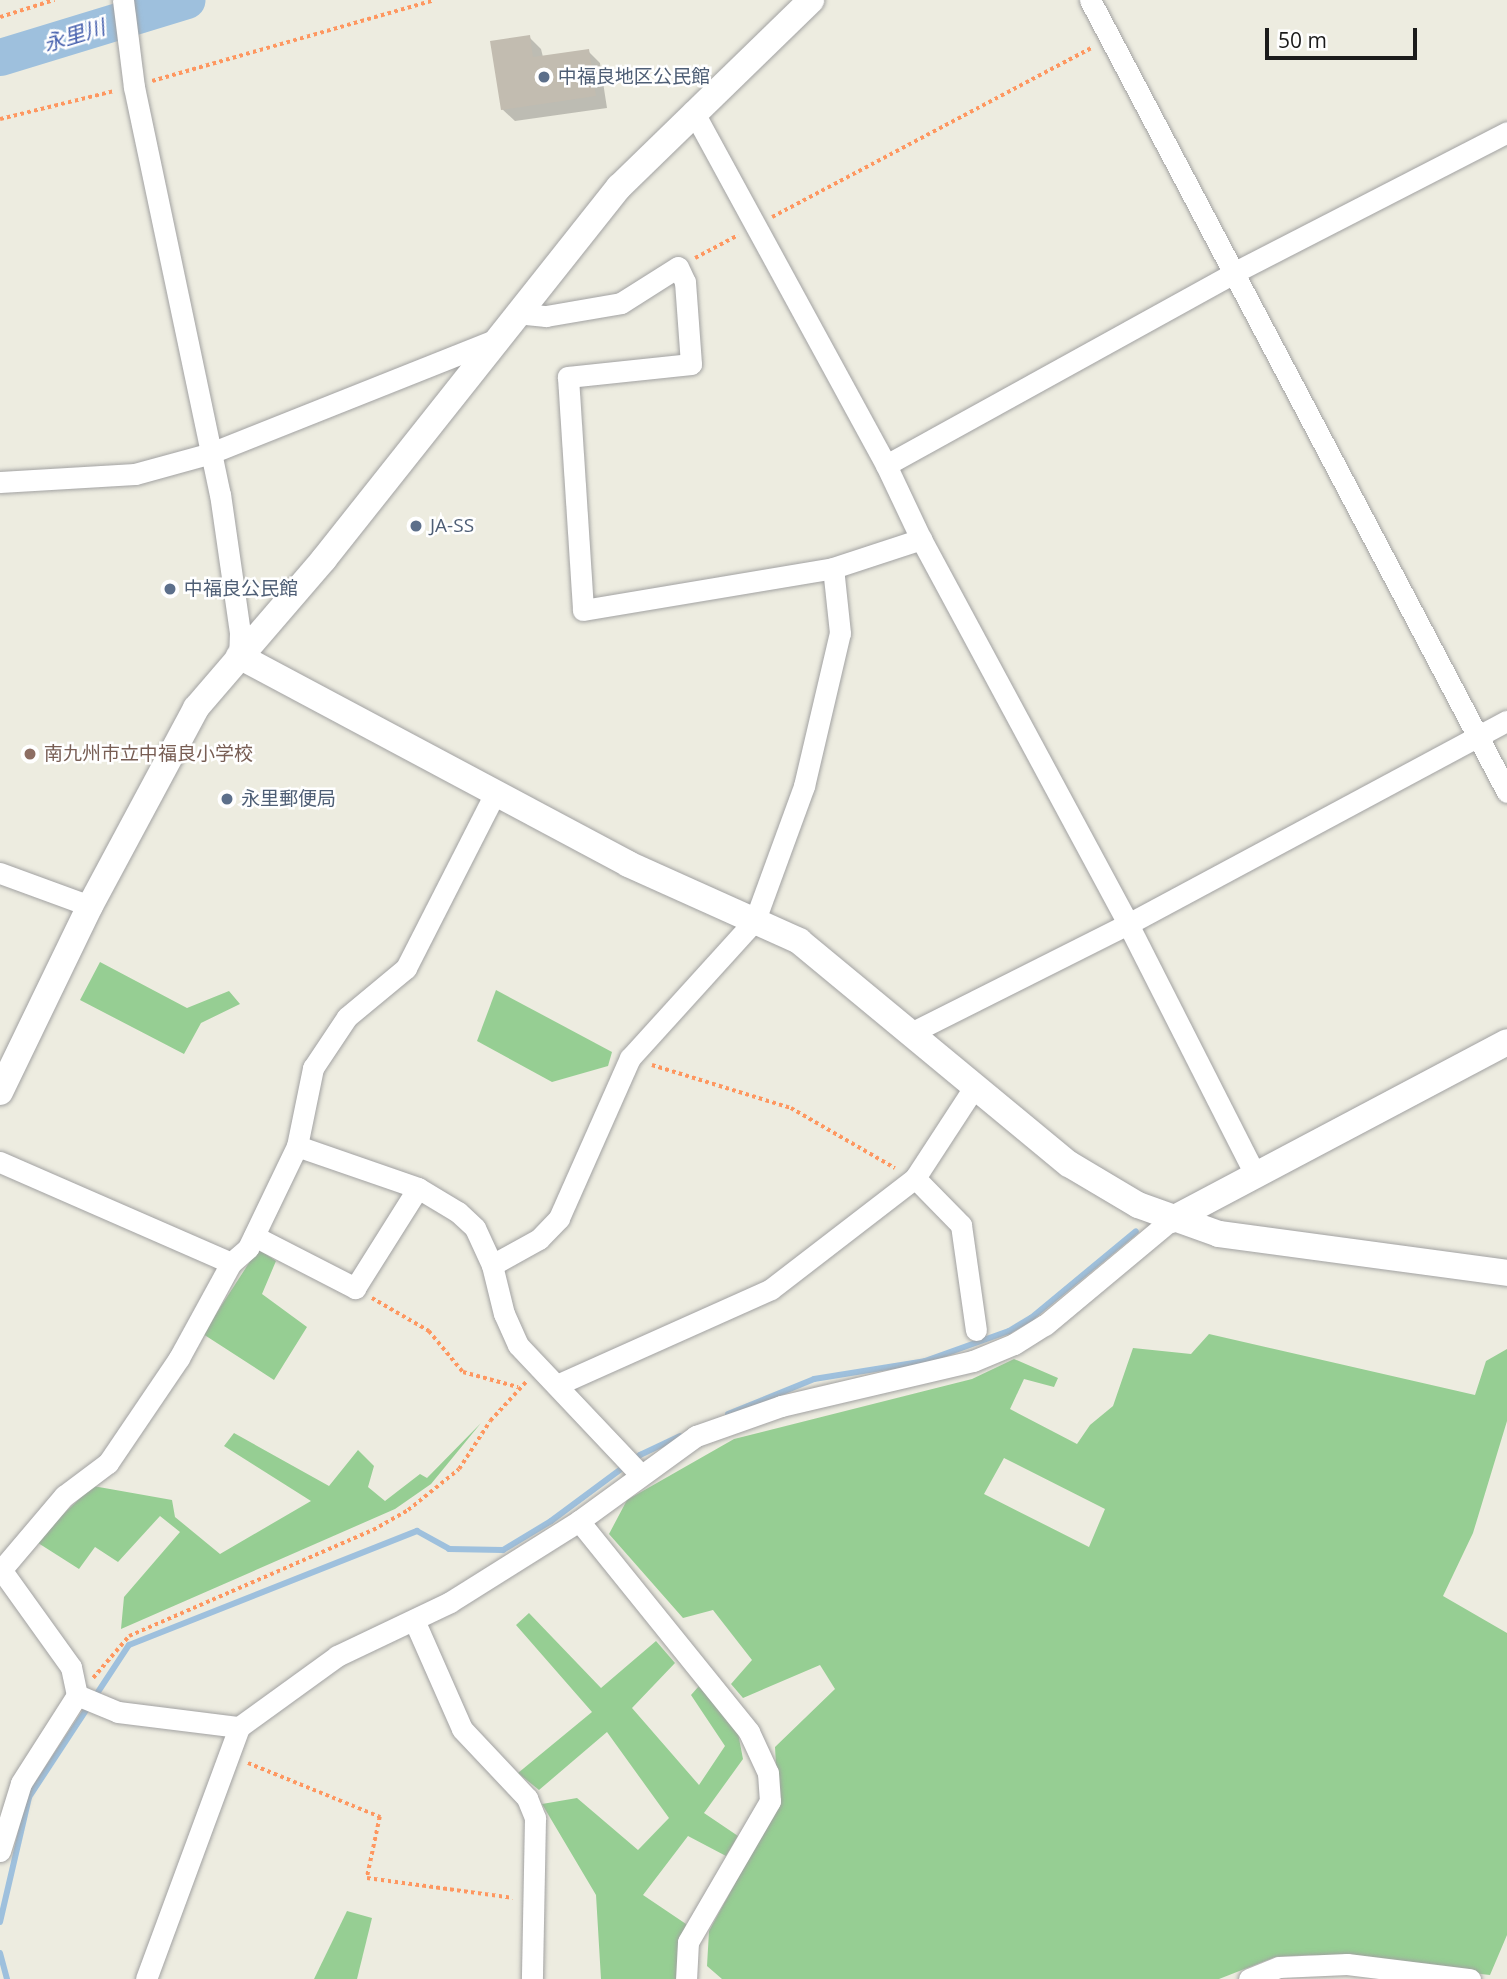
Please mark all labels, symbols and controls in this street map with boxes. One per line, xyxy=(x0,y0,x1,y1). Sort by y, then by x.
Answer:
water label: 永里川 xyxy=(40,14,108,56)
scale bar xyxy=(1269,14,1421,58)
text: 50 m xyxy=(1278,26,1327,54)
place label: 中福良地区公民館 xyxy=(558,66,710,88)
marker: 中福良地区公民館 xyxy=(536,69,552,85)
place label: JA-SS xyxy=(430,515,474,537)
marker: JA-SS xyxy=(408,518,424,534)
place label: 中福良公民館 xyxy=(184,578,298,600)
marker: 中福良公民館 xyxy=(162,581,178,597)
place label: 南九州市立中福良小学校 xyxy=(44,743,253,765)
marker: 南九州市立中福良小学校 xyxy=(22,746,38,762)
place label: 永里郵便局 xyxy=(241,788,336,810)
marker: 永里郵便局 xyxy=(219,791,235,807)

